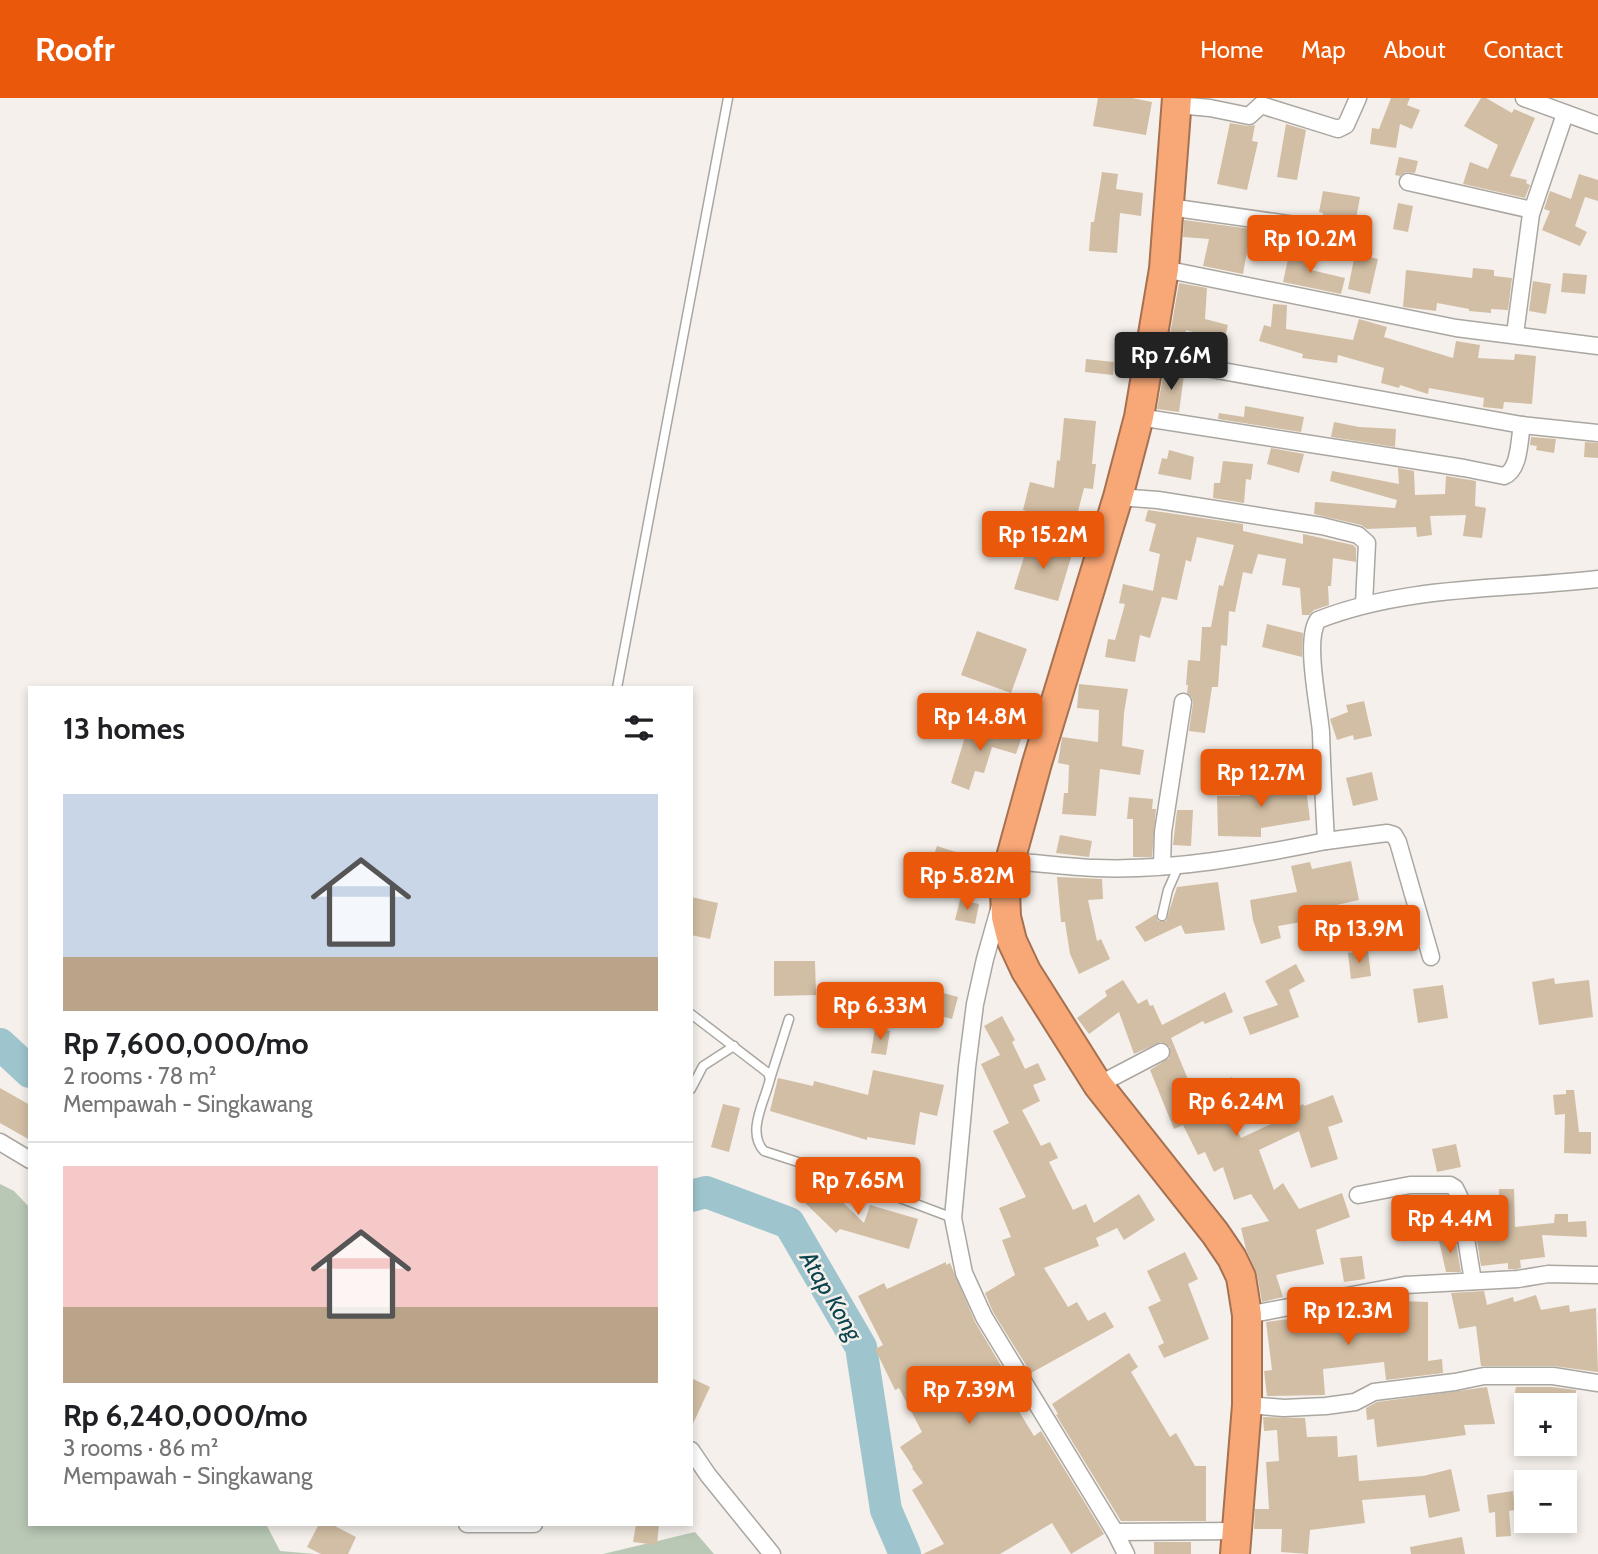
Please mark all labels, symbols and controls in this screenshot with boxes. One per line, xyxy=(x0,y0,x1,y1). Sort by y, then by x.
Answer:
text: Roofr xyxy=(35,29,115,69)
text: Home xyxy=(1200,35,1263,64)
text: Map xyxy=(1301,35,1346,64)
text: About xyxy=(1384,35,1446,64)
text: Contact xyxy=(1484,35,1563,64)
pin: Rp 10.2M xyxy=(1238,216,1382,275)
text: Rp 10.2M xyxy=(1263,224,1357,252)
pin: Rp 7.6M xyxy=(1106,332,1236,392)
text: Rp 7.6M xyxy=(1131,341,1211,369)
pin: Rp 15.2M xyxy=(971,512,1115,571)
text: Rp 15.2M xyxy=(998,520,1088,548)
pin: Rp 14.8M xyxy=(908,694,1052,753)
text: Rp 14.8M xyxy=(933,702,1027,730)
icon: filters xyxy=(620,709,658,747)
text: 13 homes xyxy=(63,710,185,747)
pin: Rp 12.7M xyxy=(1189,750,1333,809)
text: Rp 12.7M xyxy=(1217,758,1305,786)
icon: home xyxy=(298,839,424,965)
pin: Rp 5.82M xyxy=(895,852,1039,912)
text: Rp 5.82M xyxy=(919,861,1015,889)
pin: Rp 13.9M xyxy=(1287,906,1431,965)
text: Rp 13.9M xyxy=(1314,914,1404,942)
pin: Rp 6.33M xyxy=(808,982,952,1042)
text: Rp 6.33M xyxy=(833,991,927,1019)
text: Rp 7,600,000/mo xyxy=(63,1025,309,1062)
text: 2 rooms · 78 m² xyxy=(63,1062,217,1090)
pin: Rp 6.24M xyxy=(1164,1079,1308,1138)
text: Rp 6.24M xyxy=(1188,1087,1284,1115)
text: Mempawah - Singkawang xyxy=(63,1090,312,1118)
pin: Rp 7.65M xyxy=(786,1158,930,1217)
text: Rp 7.65M xyxy=(811,1166,905,1194)
pin: Rp 4.4M xyxy=(1385,1196,1515,1255)
text: Rp 4.4M xyxy=(1407,1204,1493,1232)
icon: home xyxy=(298,1211,424,1337)
water label: Atap Kong xyxy=(794,1245,869,1347)
pin: Rp 12.3M xyxy=(1276,1288,1420,1347)
text: Rp 12.3M xyxy=(1303,1296,1393,1324)
pin: Rp 7.39M xyxy=(897,1366,1041,1426)
text: Rp 7.39M xyxy=(923,1375,1015,1403)
map controls xyxy=(1514,1393,1577,1533)
button: + xyxy=(1514,1393,1577,1456)
text: Rp 6,240,000/mo xyxy=(63,1397,308,1434)
text: 3 rooms · 86 m² xyxy=(63,1434,218,1462)
text: Mempawah - Singkawang xyxy=(63,1462,312,1490)
button: − xyxy=(1514,1470,1577,1533)

